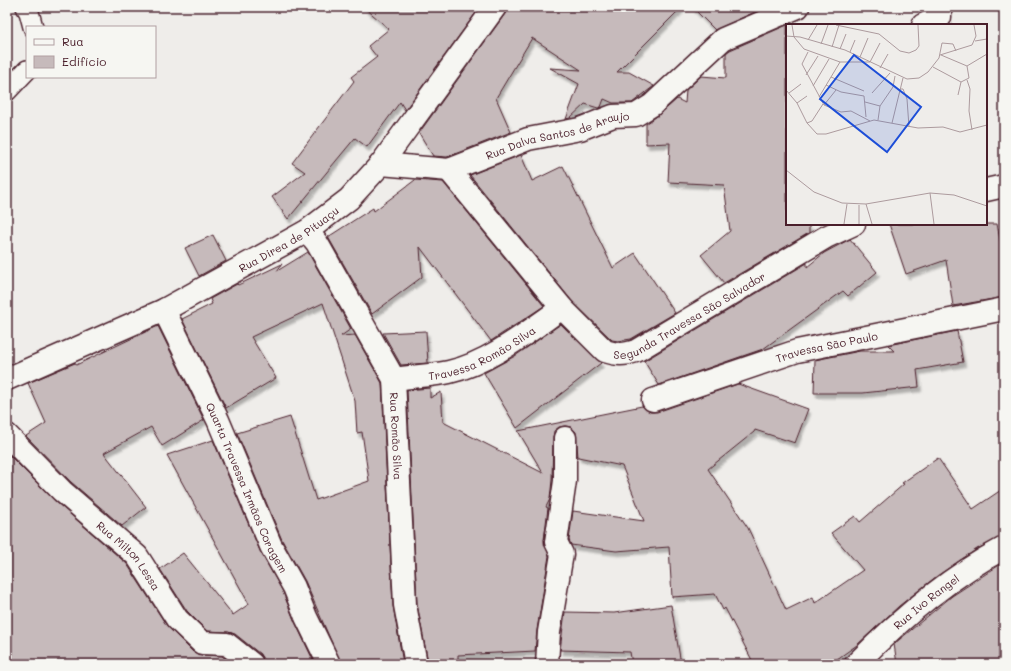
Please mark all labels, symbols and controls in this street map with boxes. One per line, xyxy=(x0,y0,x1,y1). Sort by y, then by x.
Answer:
inset map xyxy=(786,24,987,225)
legend xyxy=(26,26,156,78)
text: Rua xyxy=(62,33,84,49)
text: Edifício xyxy=(62,53,106,69)
street label: Rua Dalva Santos de Araujo xyxy=(483,108,630,162)
street label: Rua Direa de Pituaçu xyxy=(236,202,341,275)
street label: Segunda Travessa São Salvador xyxy=(613,268,768,362)
street label: Travessa Romão Silva xyxy=(428,322,538,383)
street label: Travessa São Paulo xyxy=(773,327,879,365)
street label: Rua Romão Silva xyxy=(387,392,406,480)
street label: Quarta Travessa Irmãos Coragem xyxy=(203,400,292,575)
street label: Rua Milton Lessa xyxy=(94,517,164,593)
street label: Rua Ivo Rangel xyxy=(890,570,962,632)

